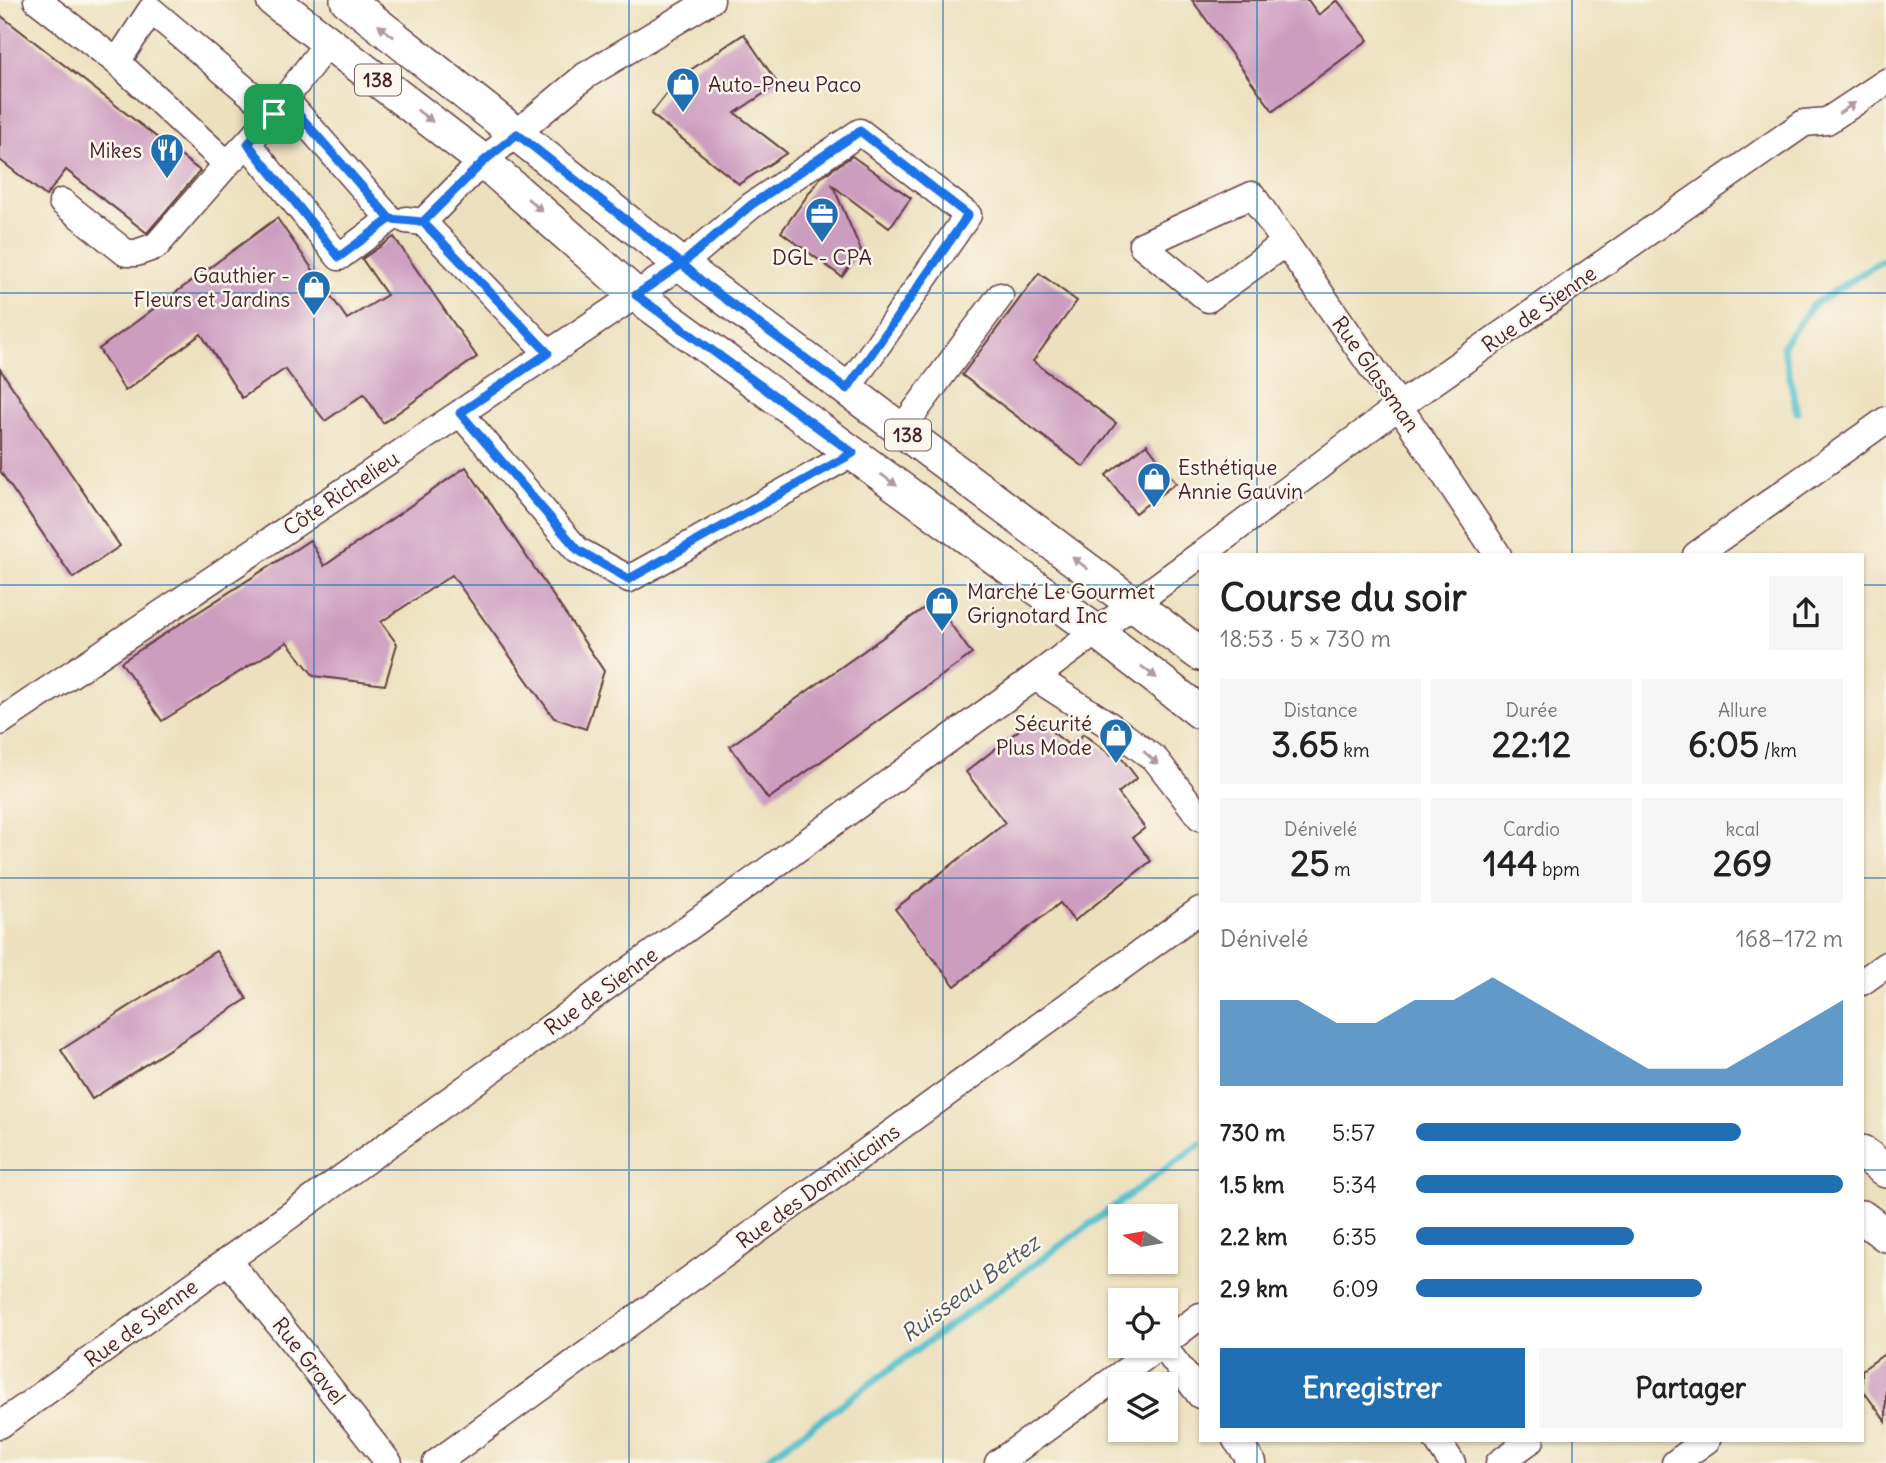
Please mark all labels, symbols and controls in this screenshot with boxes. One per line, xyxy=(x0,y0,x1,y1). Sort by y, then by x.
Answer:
one-way arrow xyxy=(378,24,396,39)
road number: 138 xyxy=(355,64,401,96)
shop icon: Auto-Pneu Paco xyxy=(664,65,702,114)
place label: Auto-Pneu Paco xyxy=(708,71,861,98)
pin xyxy=(244,84,304,144)
icon: arrive xyxy=(255,95,293,133)
one-way arrow xyxy=(1838,101,1856,115)
one-way arrow xyxy=(415,108,433,123)
restaurant icon: Mikes xyxy=(148,131,186,180)
place label: Mikes xyxy=(89,137,142,164)
office icon: DGL - CPA xyxy=(803,195,841,244)
one-way arrow xyxy=(526,197,544,213)
place label: DGL - CPA xyxy=(772,244,872,271)
street label: Rue de Sienne xyxy=(1477,260,1601,358)
place label: Gauthier - Fleurs et Jardins xyxy=(134,262,290,313)
shop icon: Gauthier - Fleurs et Jardins xyxy=(295,268,333,317)
street label: Rue Glassman xyxy=(1326,311,1426,437)
road number: 138 xyxy=(885,420,931,450)
street label: Côte Richelieu xyxy=(278,444,404,542)
place label: Esthétique Annie Gauvin xyxy=(1178,454,1303,505)
shop icon: Esthétique Annie Gauvin xyxy=(1135,460,1173,509)
one-way arrow xyxy=(880,473,898,487)
one-way arrow xyxy=(1071,557,1089,571)
text: Course du soir xyxy=(1220,574,1467,621)
button: share xyxy=(1769,576,1843,650)
place label: Marché Le Gourmet Grignotard Inc xyxy=(967,578,1155,629)
shop icon: Marché Le Gourmet Grignotard Inc xyxy=(923,584,961,633)
text: 18:53 · 5 × 730 m xyxy=(1220,624,1391,653)
one-way arrow xyxy=(1139,664,1157,679)
text: Distance xyxy=(1283,698,1358,722)
text: Durée xyxy=(1505,698,1558,722)
text: Allure xyxy=(1718,698,1767,722)
place label: Sécurité Plus Mode xyxy=(996,710,1092,761)
shop icon: Sécurité Plus Mode xyxy=(1097,716,1135,765)
text: 3.65 xyxy=(1271,722,1339,766)
text: 22:12 xyxy=(1492,722,1571,766)
text: 6:05 xyxy=(1688,722,1759,766)
text: km xyxy=(1339,738,1370,762)
text: /km xyxy=(1759,738,1797,762)
one-way arrow xyxy=(1142,749,1159,765)
text: Dénivelé xyxy=(1284,817,1357,841)
text: Cardio xyxy=(1503,817,1560,841)
text: kcal xyxy=(1725,817,1760,841)
text: 25 xyxy=(1290,841,1330,885)
text: 144 xyxy=(1483,841,1537,885)
text: 269 xyxy=(1713,841,1772,885)
text: m xyxy=(1330,857,1351,881)
text: bpm xyxy=(1537,857,1580,881)
text: Dénivelé xyxy=(1220,924,1308,953)
text: 168–172 m xyxy=(1736,924,1843,953)
street label: Rue de Sienne xyxy=(539,941,663,1041)
street label: Rue des Dominicains xyxy=(731,1118,905,1254)
text: 730 m xyxy=(1220,1118,1285,1147)
text: 5:57 xyxy=(1332,1118,1375,1147)
text: 1.5 km xyxy=(1220,1170,1285,1199)
text: 5:34 xyxy=(1332,1170,1377,1199)
north arrow xyxy=(1108,1204,1178,1274)
map controls xyxy=(1108,1204,1178,1442)
text: 2.2 km xyxy=(1220,1222,1287,1251)
text: 6:35 xyxy=(1332,1222,1377,1251)
water label: Ruisseau Bettez xyxy=(895,1227,1047,1348)
street label: Rue de Sienne xyxy=(79,1273,203,1373)
text: 2.9 km xyxy=(1220,1274,1288,1303)
text: 6:09 xyxy=(1332,1274,1379,1303)
button: locate xyxy=(1108,1288,1178,1358)
street label: Rue Gravel xyxy=(267,1312,351,1410)
button: Enregistrer xyxy=(1220,1348,1525,1428)
button: Partager xyxy=(1539,1348,1843,1428)
button: layers xyxy=(1108,1372,1178,1442)

